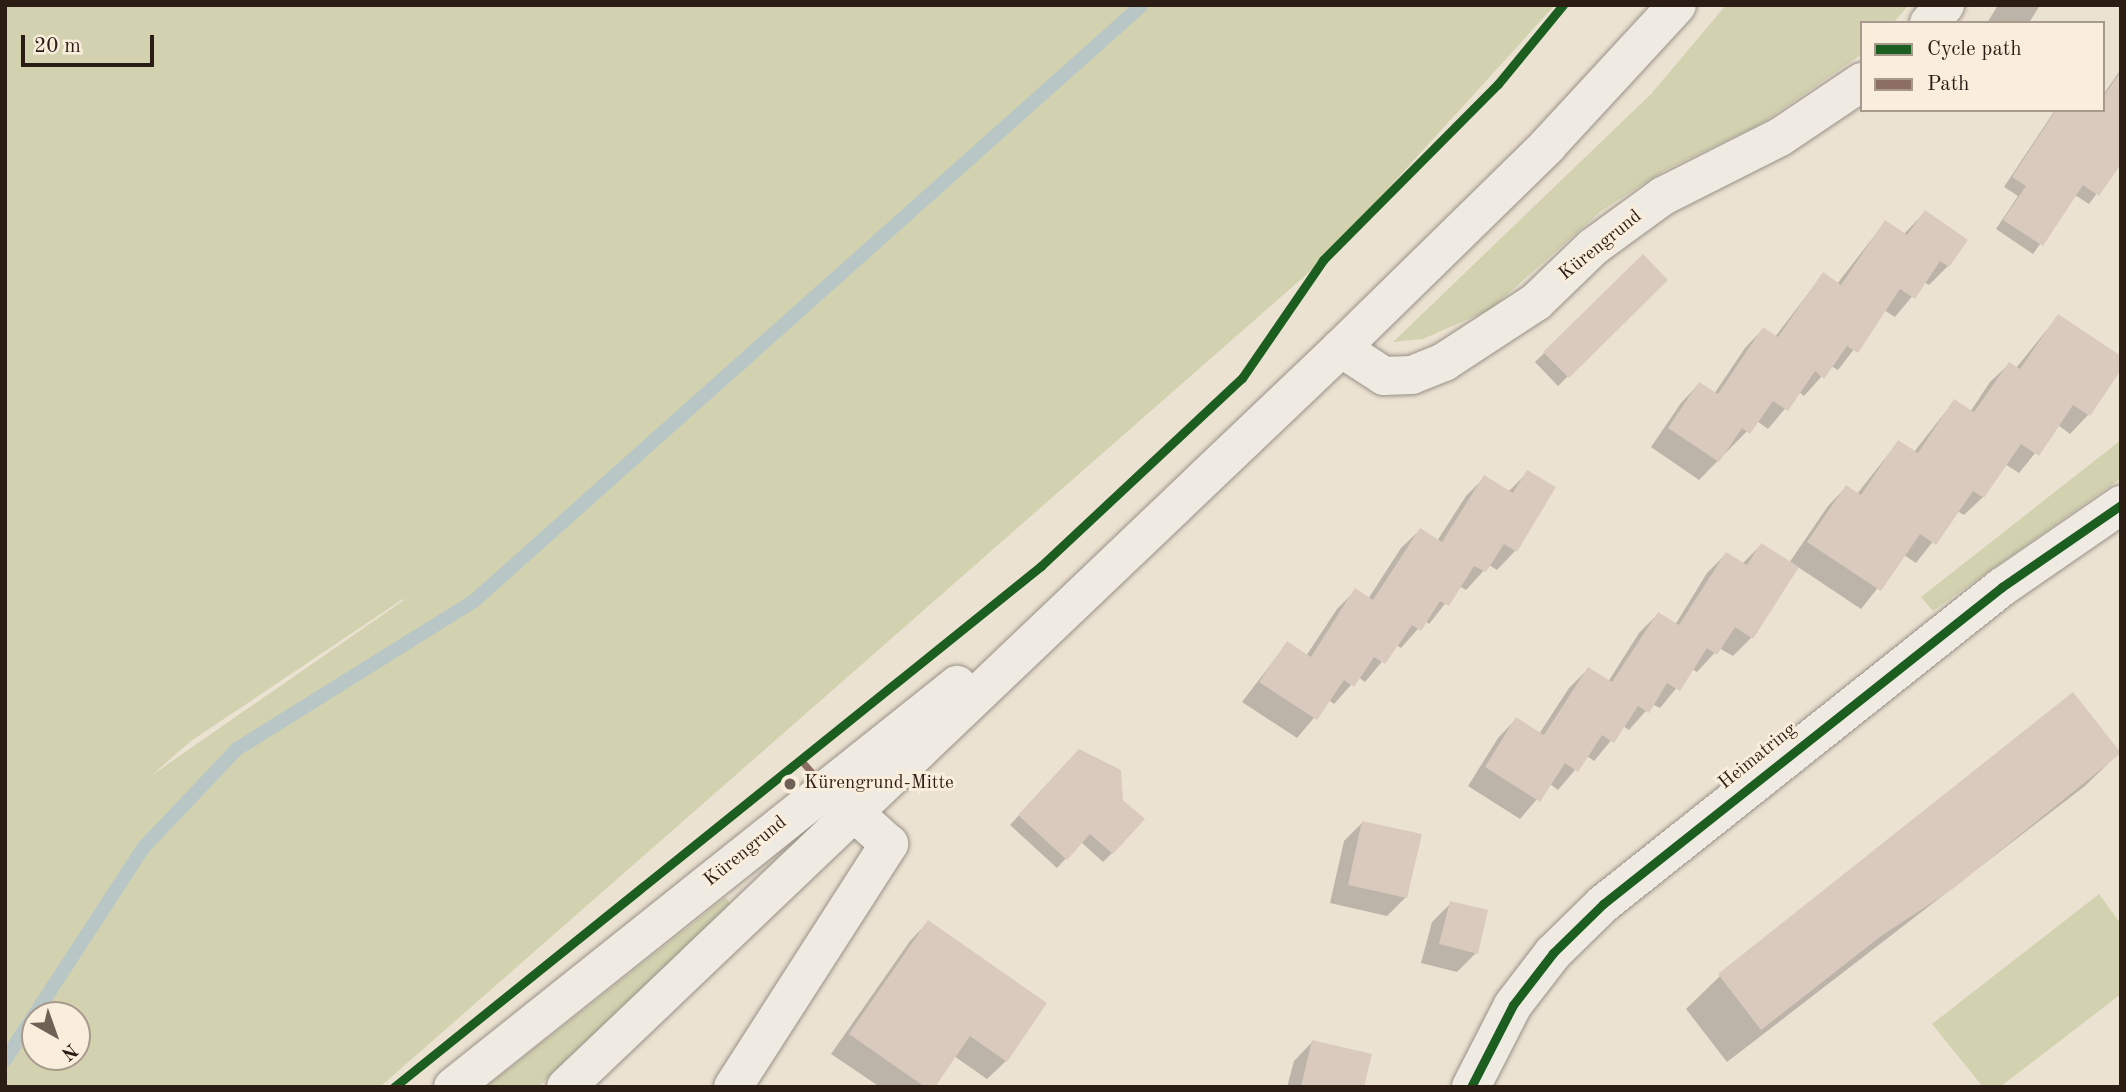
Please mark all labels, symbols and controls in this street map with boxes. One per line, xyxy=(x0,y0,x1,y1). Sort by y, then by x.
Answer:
scale bar xyxy=(24,21,158,65)
legend xyxy=(1860,21,2105,112)
text: 20 m xyxy=(34,36,81,57)
text: Cycle path xyxy=(1927,39,2022,60)
text: Path xyxy=(1927,74,1970,95)
street label: Kürengrund xyxy=(1555,206,1647,286)
street label: Heimatring xyxy=(1715,719,1801,795)
place label: Kürengrund-Mitte xyxy=(804,773,954,795)
marker: Kürengrund-Mitte xyxy=(782,776,798,792)
street label: Kürengrund xyxy=(700,812,792,892)
north arrow xyxy=(21,1001,91,1071)
text: N xyxy=(57,1039,80,1063)

